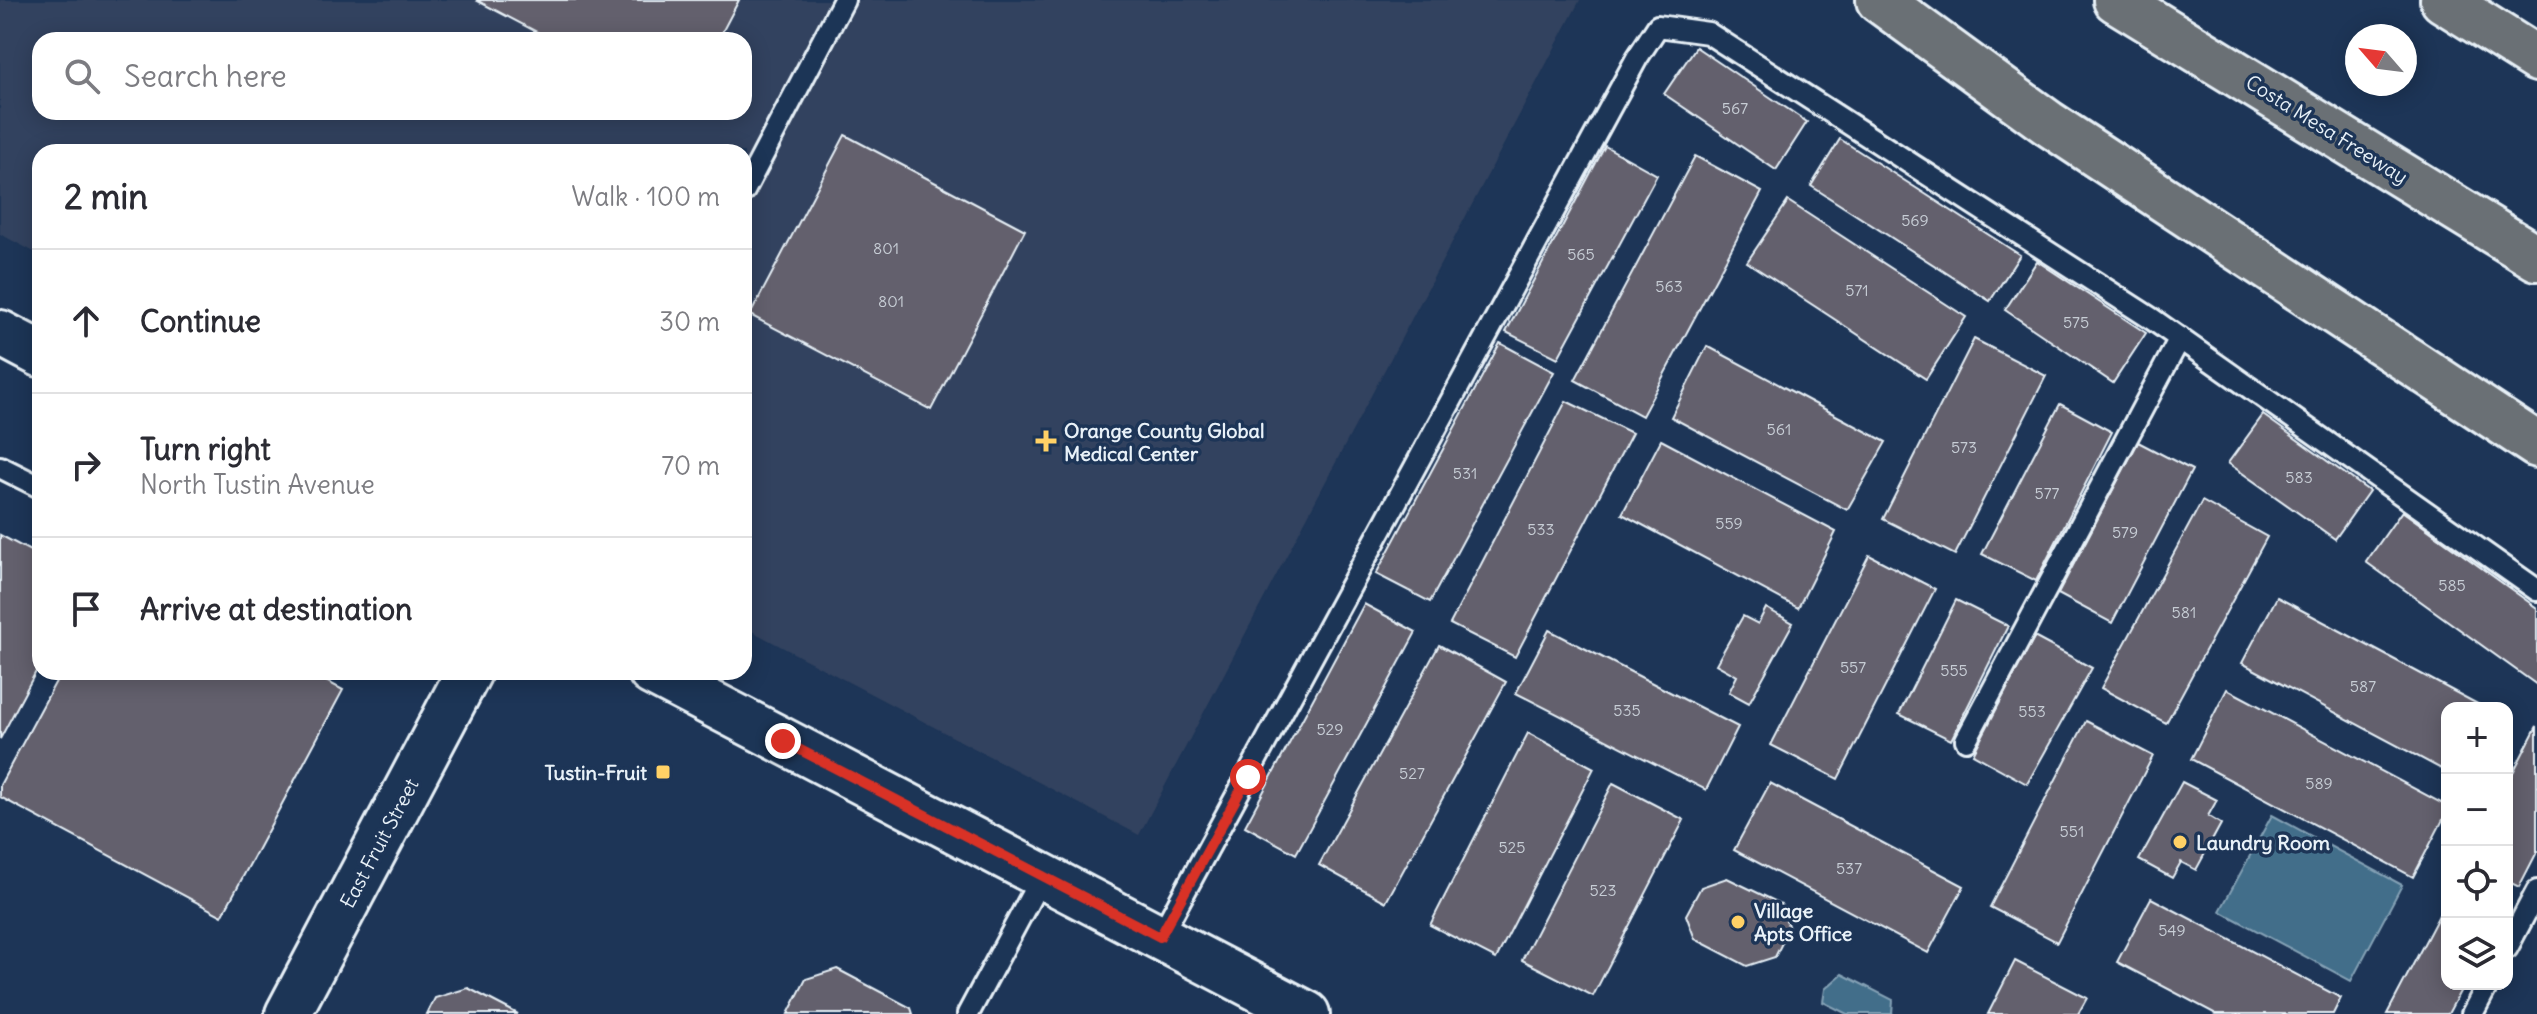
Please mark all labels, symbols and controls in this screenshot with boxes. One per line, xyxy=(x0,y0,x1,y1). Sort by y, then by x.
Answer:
north arrow xyxy=(2345,24,2417,96)
search box xyxy=(32,32,752,120)
icon: search xyxy=(60,54,104,98)
text: Search here xyxy=(124,57,287,95)
street label: Costa Mesa Freeway xyxy=(2241,69,2413,189)
house number: 567 xyxy=(1722,98,1748,118)
text: 2 min xyxy=(64,175,148,218)
text: Walk · 100 m xyxy=(572,180,720,213)
house number: 569 xyxy=(1901,210,1929,230)
house number: 801 xyxy=(873,238,899,258)
house number: 565 xyxy=(1567,244,1595,264)
house number: 563 xyxy=(1655,276,1683,296)
house number: 571 xyxy=(1845,280,1869,300)
house number: 801 xyxy=(878,291,904,311)
icon: ahead xyxy=(64,299,108,343)
text: Continue xyxy=(140,302,261,340)
text: 30 m xyxy=(659,305,720,338)
house number: 575 xyxy=(2063,312,2089,332)
place label: Orange County Global Medical Center xyxy=(1064,418,1264,466)
house number: 561 xyxy=(1767,419,1791,439)
text: Turn right xyxy=(140,430,271,468)
marker: Orange County Global Medical Center xyxy=(1035,430,1057,452)
house number: 573 xyxy=(1951,437,1977,457)
icon: right xyxy=(64,443,108,487)
text: 70 m xyxy=(661,449,720,482)
house number: 531 xyxy=(1453,463,1477,483)
house number: 583 xyxy=(2285,467,2313,487)
text: North Tustin Avenue xyxy=(140,468,375,501)
house number: 577 xyxy=(2035,483,2060,503)
house number: 559 xyxy=(1715,513,1743,533)
house number: 533 xyxy=(1527,519,1555,539)
house number: 579 xyxy=(2112,522,2138,542)
house number: 585 xyxy=(2438,575,2466,595)
icon: arrive xyxy=(64,587,108,631)
text: Arrive at destination xyxy=(140,590,412,628)
house number: 581 xyxy=(2172,602,2196,622)
house number: 557 xyxy=(1840,657,1866,677)
house number: 555 xyxy=(1940,660,1968,680)
house number: 587 xyxy=(2350,676,2376,696)
house number: 535 xyxy=(1613,700,1641,720)
house number: 553 xyxy=(2018,701,2046,721)
map controls xyxy=(2441,702,2513,990)
button: + xyxy=(2441,702,2513,774)
house number: 529 xyxy=(1316,719,1344,739)
route end xyxy=(765,723,801,759)
route start xyxy=(1230,759,1266,795)
place label: Tustin-Fruit xyxy=(544,760,647,785)
marker: Tustin-Fruit xyxy=(654,763,672,781)
house number: 527 xyxy=(1399,763,1425,783)
house number: 589 xyxy=(2305,773,2333,793)
street label: East Fruit Street xyxy=(334,774,424,912)
button: − xyxy=(2441,774,2513,846)
house number: 551 xyxy=(2060,821,2084,841)
place label: Laundry Room xyxy=(2196,830,2330,855)
marker: Laundry Room xyxy=(2171,833,2189,851)
house number: 525 xyxy=(1498,837,1526,857)
button: locate xyxy=(2441,846,2513,918)
house number: 537 xyxy=(1836,858,1862,878)
house number: 523 xyxy=(1589,880,1617,900)
place label: Village Apts Office xyxy=(1754,898,1853,946)
marker: Village Apts Office xyxy=(1729,913,1747,931)
button: layers xyxy=(2441,918,2513,990)
house number: 549 xyxy=(2158,920,2186,940)

